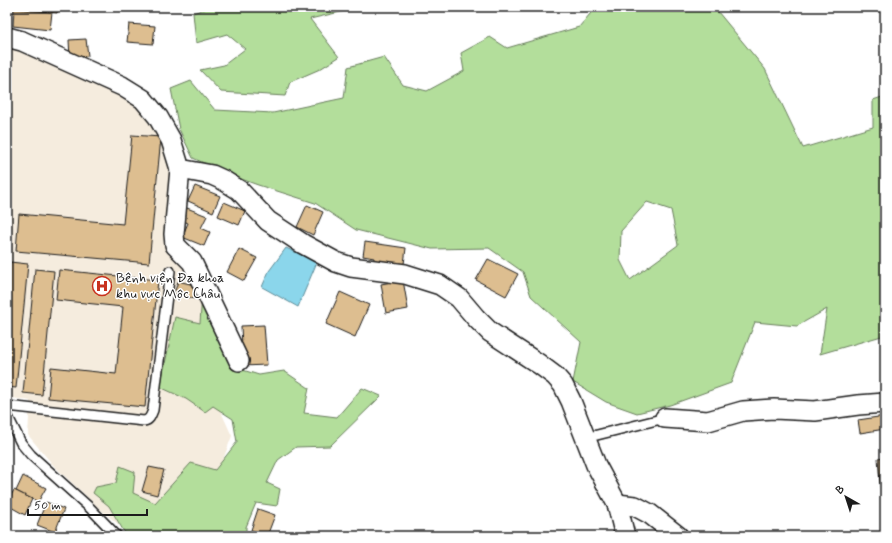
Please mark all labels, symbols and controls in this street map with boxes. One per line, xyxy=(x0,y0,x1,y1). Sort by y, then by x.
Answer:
place label: Bệnh viện Đa khoa khu vực Mộc Châu xyxy=(116,269,224,303)
hospital icon: Bệnh viện Đa khoa khu vực Mộc Châu xyxy=(91,275,113,297)
north arrow xyxy=(826,477,866,517)
text: B xyxy=(833,482,847,498)
scale bar xyxy=(28,491,147,517)
text: 50 m xyxy=(34,498,61,514)

